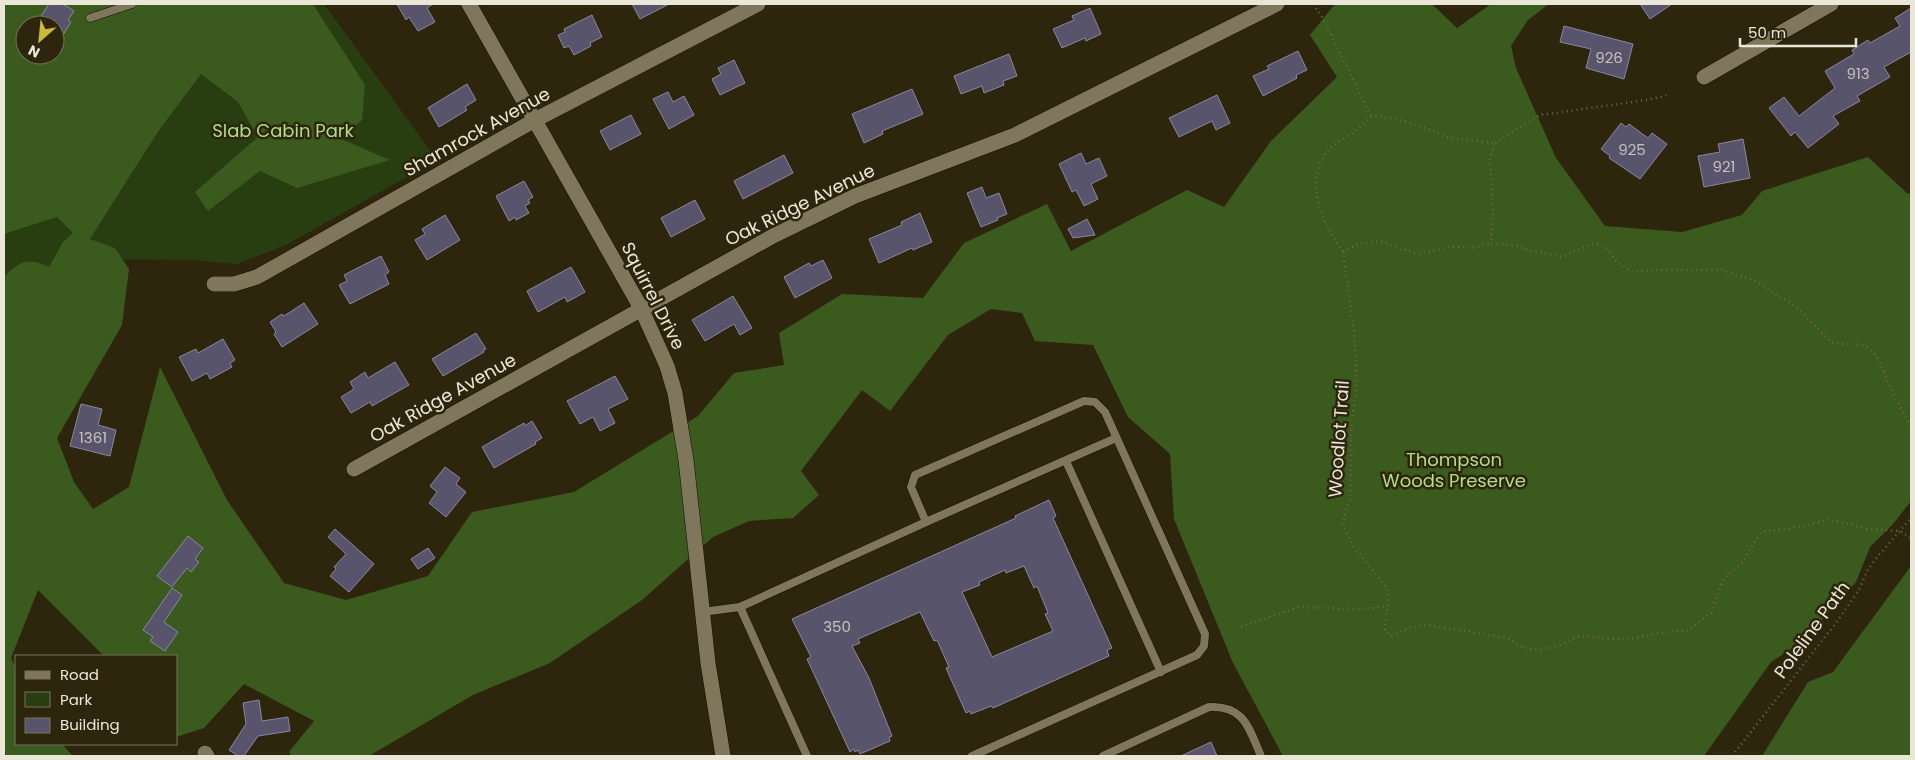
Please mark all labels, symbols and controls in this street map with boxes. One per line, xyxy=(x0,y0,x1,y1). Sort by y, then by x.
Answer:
north arrow xyxy=(15,15,65,65)
scale bar xyxy=(1740,15,1856,47)
text: 50 m xyxy=(1748,22,1786,43)
text: N xyxy=(25,40,43,63)
house number: 926 xyxy=(1595,47,1623,68)
house number: 913 xyxy=(1846,63,1870,84)
street label: Shamrock Avenue xyxy=(399,81,554,182)
park label: Slab Cabin Park xyxy=(212,118,355,143)
house number: 925 xyxy=(1618,139,1646,160)
house number: 921 xyxy=(1713,156,1735,177)
street label: Oak Ridge Avenue xyxy=(721,157,879,252)
street label: Squirrel Drive xyxy=(616,238,691,354)
street label: Oak Ridge Avenue xyxy=(365,347,520,448)
street label: Woodlot Trail xyxy=(1322,379,1355,498)
house number: 1361 xyxy=(79,427,107,448)
park label: Thompson Woods Preserve xyxy=(1382,447,1526,493)
street label: Poleline Path xyxy=(1768,576,1855,683)
house number: 350 xyxy=(823,616,851,637)
legend xyxy=(15,655,178,745)
text: Road xyxy=(60,664,99,685)
text: Park xyxy=(60,689,92,710)
text: Building xyxy=(60,714,120,735)

